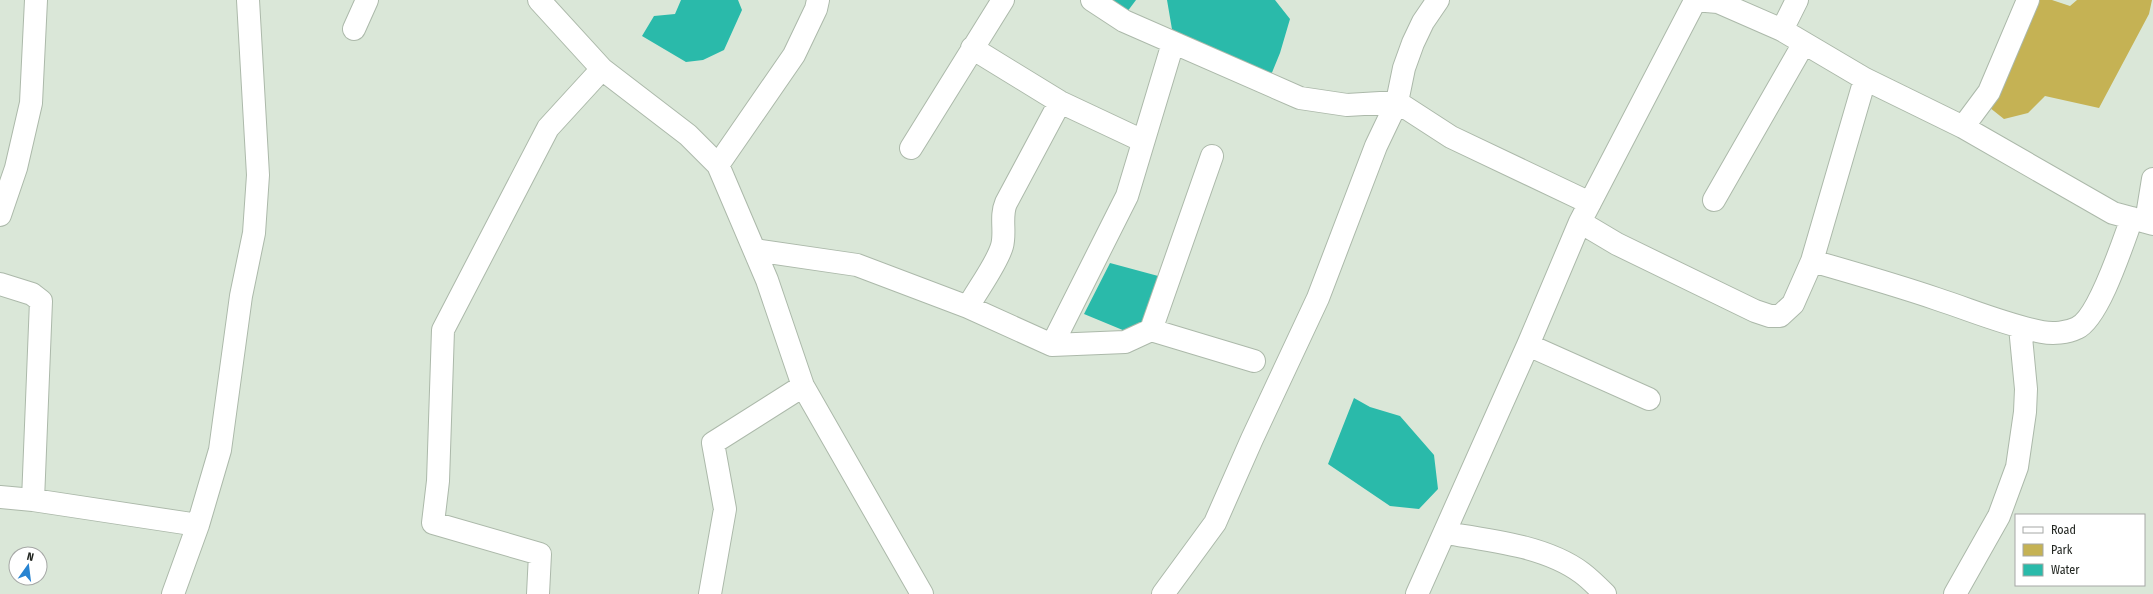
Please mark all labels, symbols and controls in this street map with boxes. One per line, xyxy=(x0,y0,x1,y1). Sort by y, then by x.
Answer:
legend xyxy=(2015,514,2145,586)
text: Road xyxy=(2051,523,2076,537)
text: Park xyxy=(2051,543,2073,557)
north arrow xyxy=(8,546,48,586)
text: N xyxy=(26,550,35,564)
text: Water xyxy=(2051,563,2080,577)

